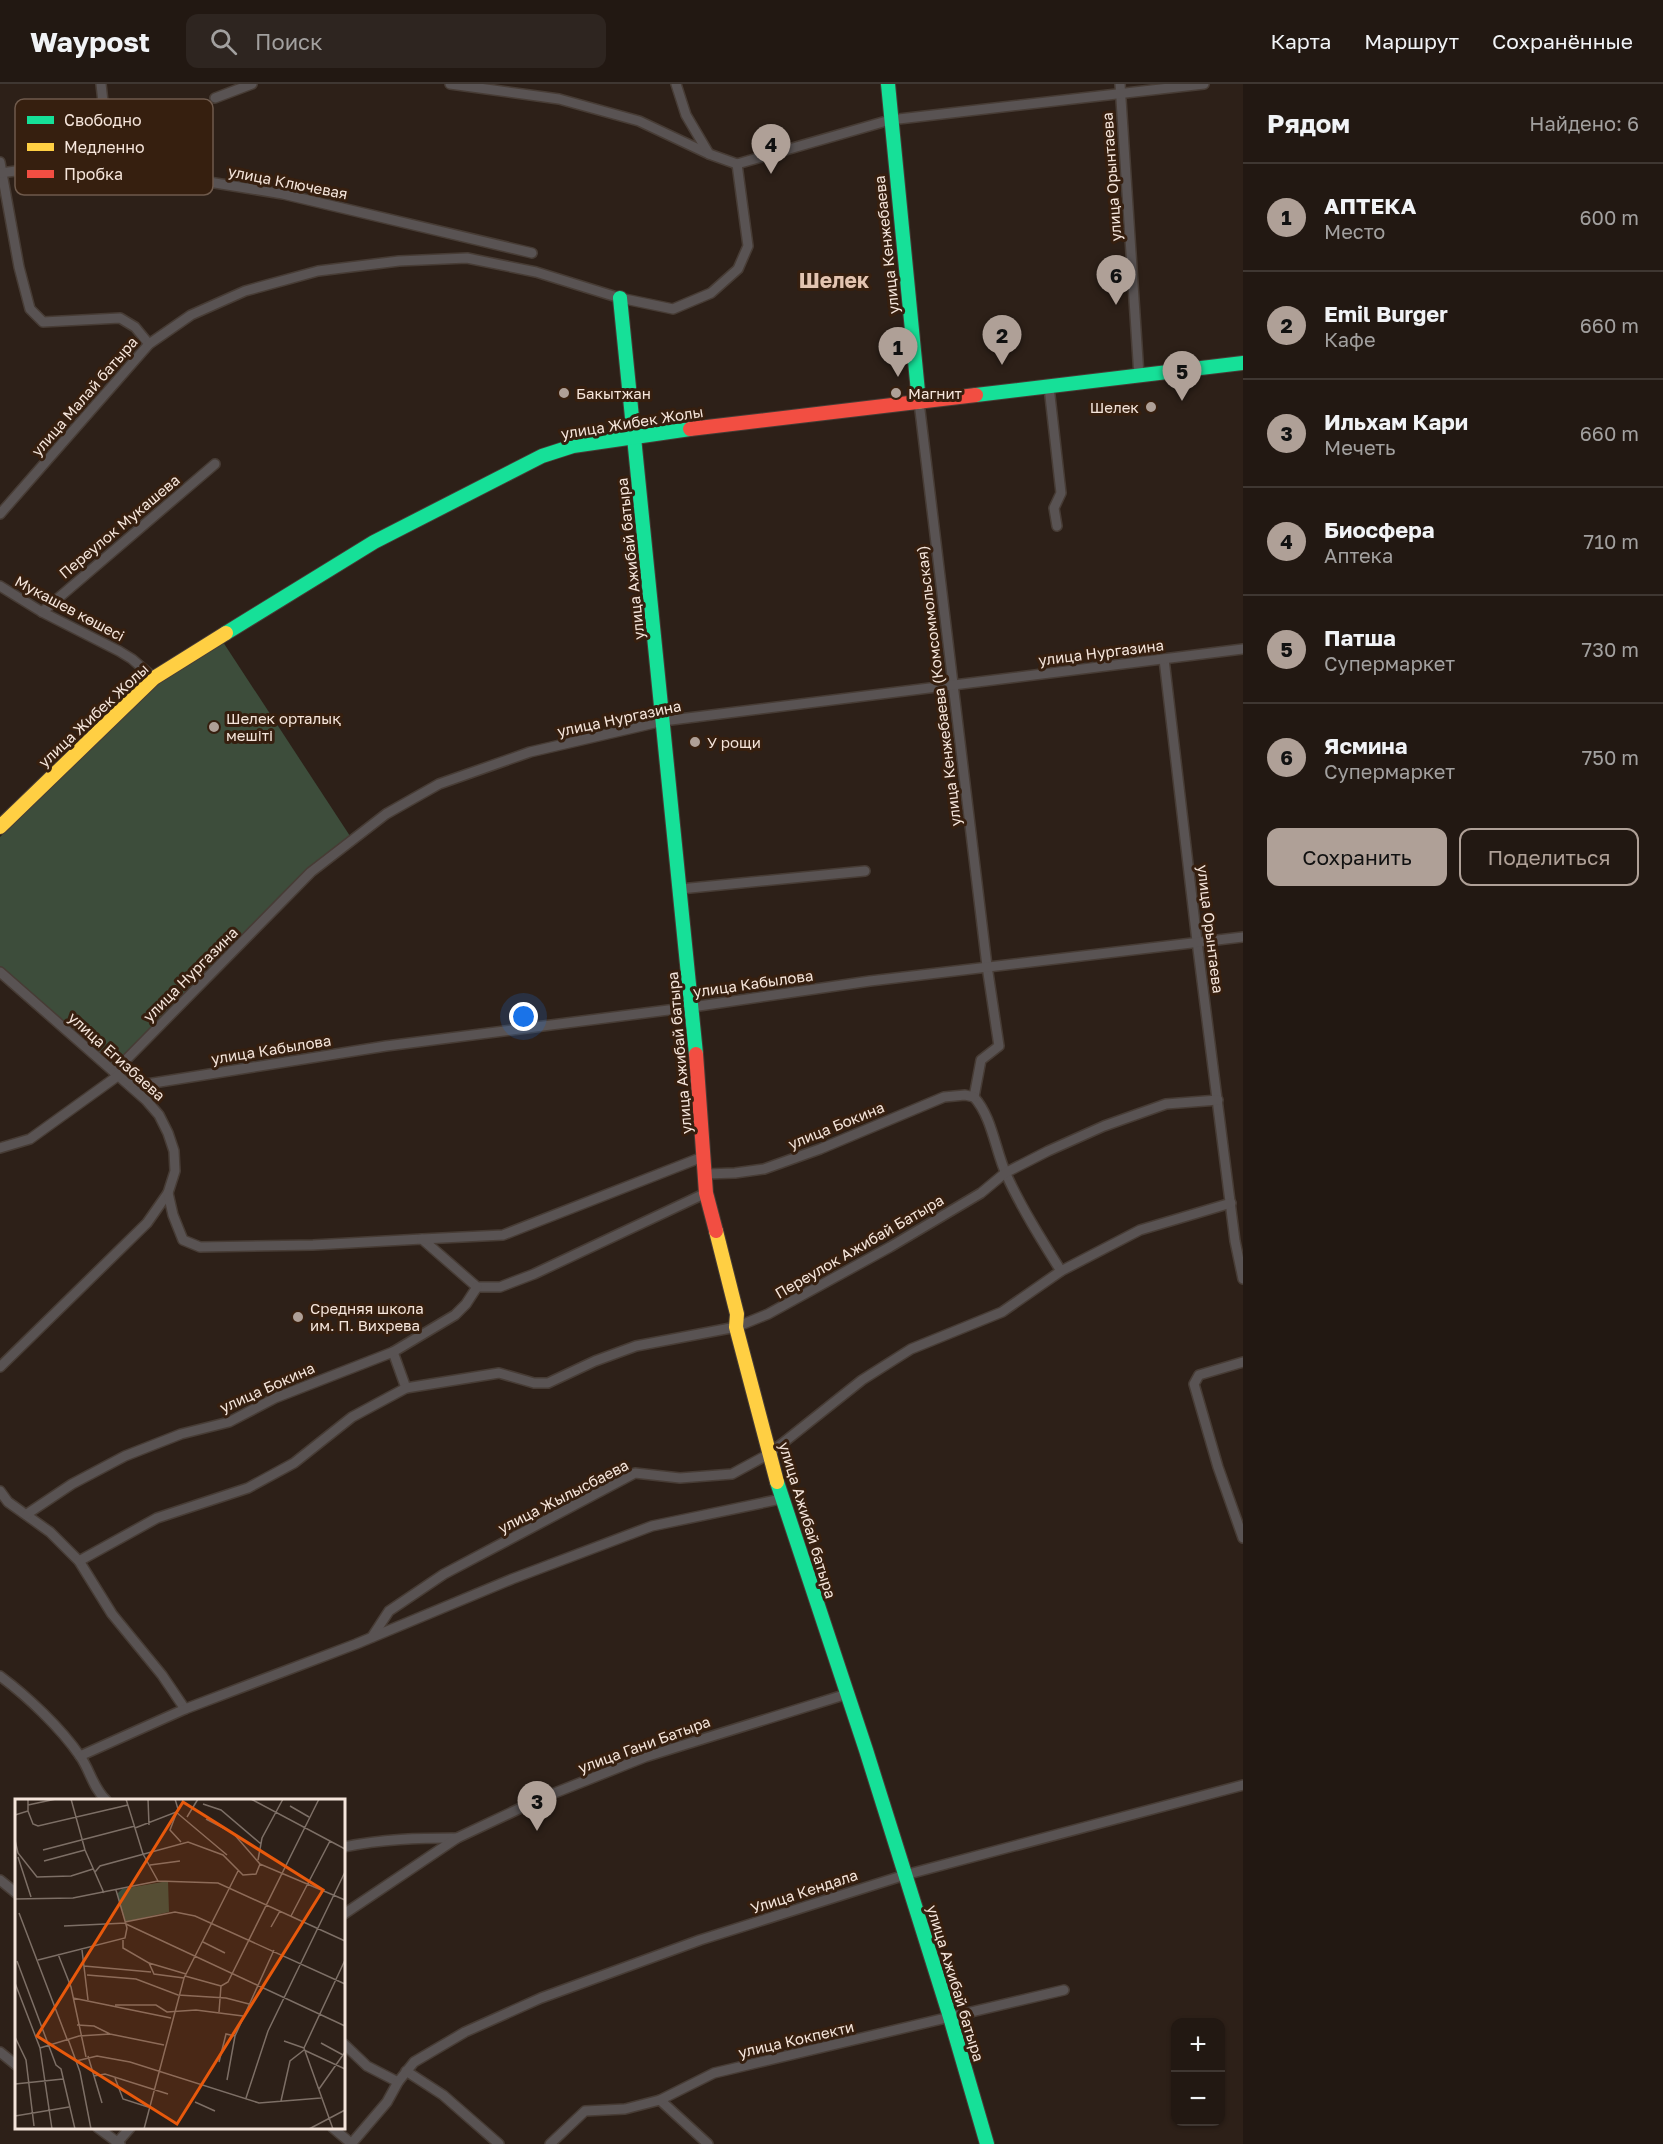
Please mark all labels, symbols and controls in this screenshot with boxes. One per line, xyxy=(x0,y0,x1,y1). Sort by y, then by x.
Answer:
search box xyxy=(186,14,606,68)
text: Waypost xyxy=(30,25,150,58)
icon: search xyxy=(207,25,240,58)
text: Поиск xyxy=(255,28,323,55)
text: Карта xyxy=(1270,28,1331,54)
text: Маршрут xyxy=(1364,28,1459,54)
text: Сохранённые xyxy=(1492,28,1633,54)
legend xyxy=(15,99,213,195)
text: Рядом xyxy=(1267,108,1350,139)
text: Свободно xyxy=(64,110,142,130)
text: Найдено: 6 xyxy=(1529,111,1639,135)
street label: улица Орынтаева xyxy=(1098,112,1124,242)
pin: 4 xyxy=(752,124,790,174)
text: Медленно xyxy=(64,137,145,157)
street label: улица Ключевая xyxy=(227,162,349,202)
text: Пробка xyxy=(64,164,123,184)
street label: улица Кенжебаева xyxy=(870,175,902,315)
text: АПТЕКА xyxy=(1324,192,1416,219)
text: 1 xyxy=(1281,205,1292,229)
text: 600 m xyxy=(1579,205,1639,229)
text: Место xyxy=(1324,219,1385,243)
pin: 6 xyxy=(1096,256,1136,305)
district label: Шелек xyxy=(799,267,869,293)
text: Emil Burger xyxy=(1324,300,1448,327)
text: 2 xyxy=(1280,313,1293,337)
text: 660 m xyxy=(1580,313,1639,337)
pin: 2 xyxy=(982,316,1022,365)
text: Кафе xyxy=(1324,327,1376,351)
pin: 1 xyxy=(878,328,918,377)
street label: улица Малай батыра xyxy=(27,333,141,459)
pin: 5 xyxy=(1162,352,1202,401)
place label: Бакытжан xyxy=(576,384,651,402)
place label: Магнит xyxy=(908,384,963,402)
marker: Бакытжан xyxy=(557,386,571,400)
marker: Магнит xyxy=(889,386,903,400)
place label: Шелек xyxy=(1090,398,1139,416)
marker: Шелек xyxy=(1144,400,1158,414)
street label: улица Жибек Жолы xyxy=(560,402,704,442)
text: Ильхам Кари xyxy=(1324,408,1468,435)
text: 3 xyxy=(1280,421,1293,445)
text: 660 m xyxy=(1580,421,1639,445)
text: Мечеть xyxy=(1324,435,1396,459)
street label: Переулок Мукашева xyxy=(55,470,183,582)
street label: улица Ажибай батыра xyxy=(613,477,647,641)
text: Биосфера xyxy=(1324,516,1434,543)
text: 4 xyxy=(1280,529,1293,553)
text: 710 m xyxy=(1584,529,1639,553)
text: Аптека xyxy=(1324,543,1393,567)
street label: улица Кенжебаева (Комсоммольская) xyxy=(912,545,964,827)
street label: Мукашев көшесі xyxy=(12,571,128,645)
text: Патша xyxy=(1324,624,1396,651)
street label: улица Нургазина xyxy=(1037,635,1165,669)
text: 5 xyxy=(1280,637,1293,661)
text: 730 m xyxy=(1582,637,1639,661)
text: Супермаркет xyxy=(1324,651,1455,675)
street label: улица Жибек Жолы xyxy=(34,659,152,771)
street label: улица Нургазина xyxy=(555,696,683,740)
place label: Шелек орталық мешіті xyxy=(226,709,341,744)
marker: Шелек орталық мешіті xyxy=(207,720,221,734)
text: Ясмина xyxy=(1324,732,1408,759)
place label: У рощи xyxy=(707,733,761,751)
marker: У рощи xyxy=(688,735,702,749)
text: 6 xyxy=(1280,745,1293,769)
text: 750 m xyxy=(1582,745,1639,769)
text: Супермаркет xyxy=(1324,759,1455,783)
button: Сохранить xyxy=(1267,828,1447,886)
button: Поделиться xyxy=(1459,828,1639,886)
street label: улица Орынтаева xyxy=(1194,864,1228,994)
street label: улица Нургазина xyxy=(139,923,241,1025)
street label: улица Кабылова xyxy=(692,966,814,1000)
street label: улица Ажибай батыра xyxy=(663,971,695,1135)
your location xyxy=(509,1002,538,1031)
street label: улица Егизбаева xyxy=(65,1008,169,1104)
street label: улица Кабылова xyxy=(210,1031,332,1067)
street label: улица Бокина xyxy=(785,1098,887,1152)
street label: Переулок Ажибай Батыра xyxy=(771,1190,947,1302)
place label: Средняя школа им. П. Вихрева xyxy=(310,1299,424,1334)
marker: Средняя школа им. П. Вихрева xyxy=(291,1310,305,1324)
street label: улица Бокина xyxy=(217,1358,317,1416)
street label: улица Ажибай батыра xyxy=(776,1440,840,1600)
street label: улица Жылысбаева xyxy=(495,1455,631,1537)
street label: улица Гани Батыра xyxy=(575,1712,713,1776)
pin: 3 xyxy=(518,1782,556,1831)
inset map xyxy=(15,1799,345,2129)
street label: Улица Кендала xyxy=(748,1865,860,1917)
street label: улица Ажибай батыра xyxy=(924,1903,988,2063)
street label: улица Кокпекти xyxy=(736,2017,856,2061)
map controls xyxy=(1171,2018,1225,2126)
button: + xyxy=(1171,2018,1225,2072)
button: − xyxy=(1171,2072,1225,2126)

